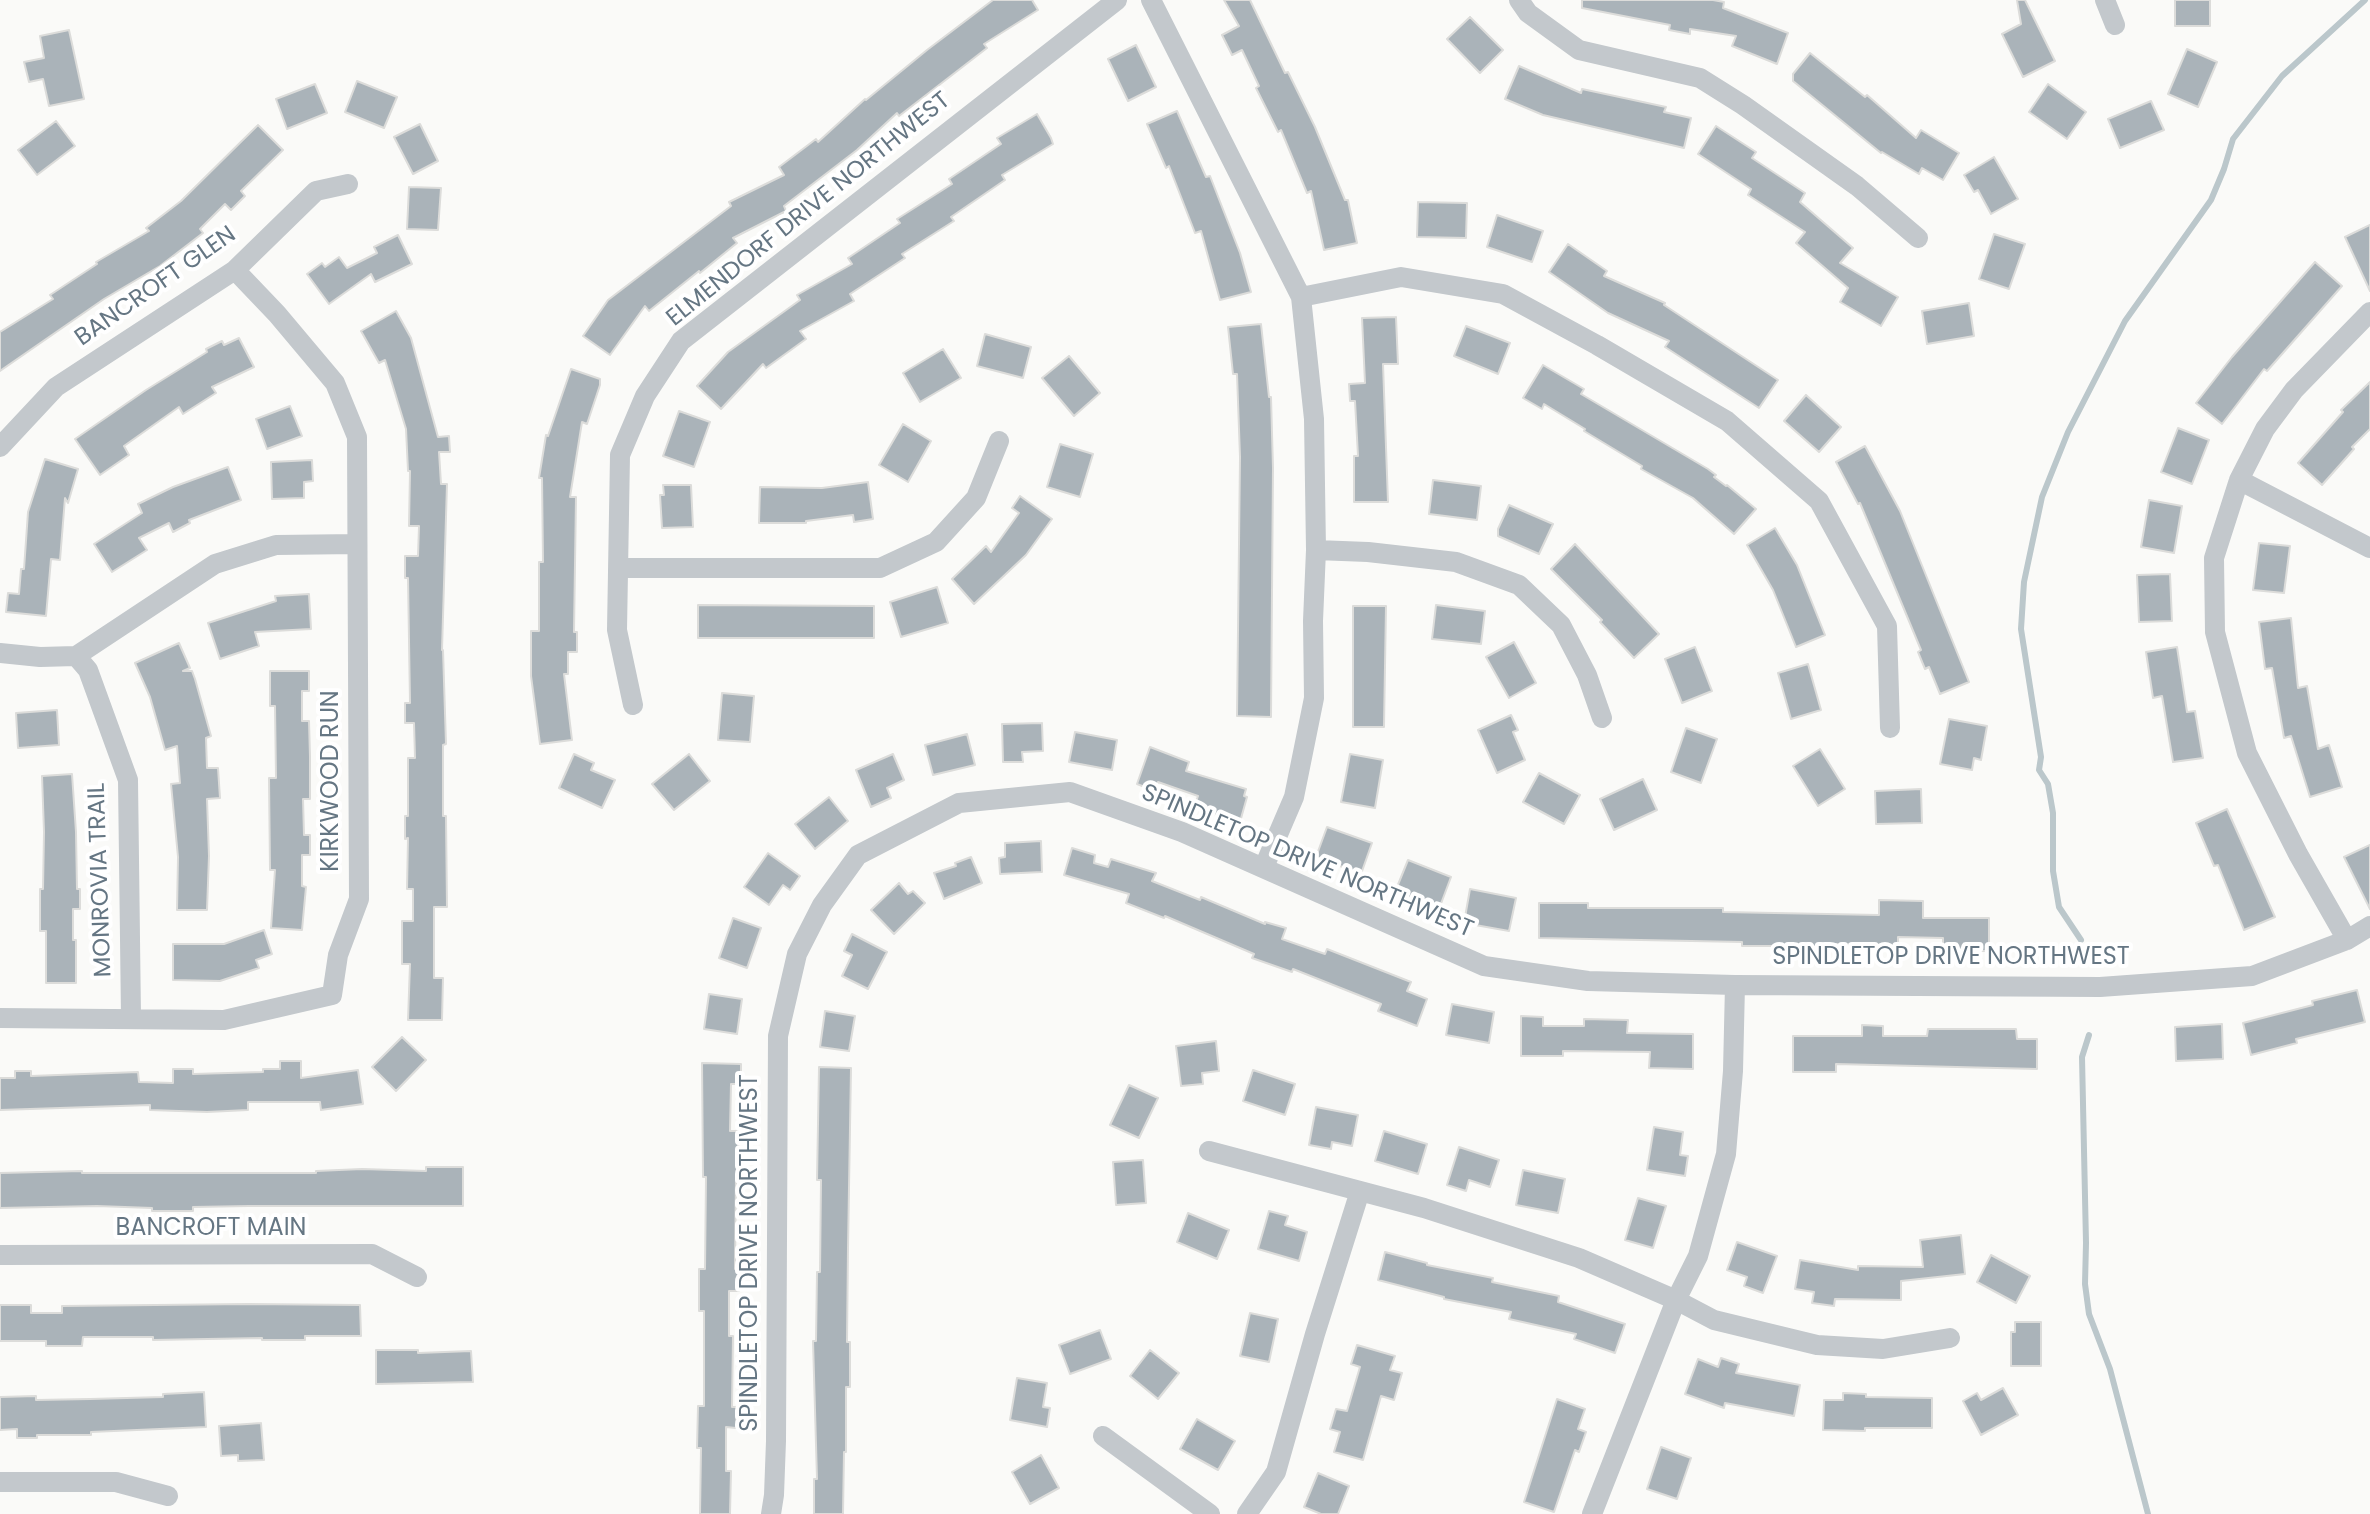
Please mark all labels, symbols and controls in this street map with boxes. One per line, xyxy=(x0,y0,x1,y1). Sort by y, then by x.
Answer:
street label: ELMENDORF DRIVE NORTHWEST xyxy=(661,87,957,333)
street label: BANCROFT GLEN xyxy=(70,221,242,353)
street label: KIRKWOOD RUN xyxy=(318,690,346,872)
street label: SPINDLETOP DRIVE NORTHWEST xyxy=(1137,779,1477,945)
street label: MONROVIA TRAIL xyxy=(83,782,119,978)
street label: SPINDLETOP DRIVE NORTHWEST xyxy=(1772,944,2130,972)
street label: SPINDLETOP DRIVE NORTHWEST xyxy=(737,1074,765,1432)
street label: BANCROFT MAIN xyxy=(116,1215,306,1243)

